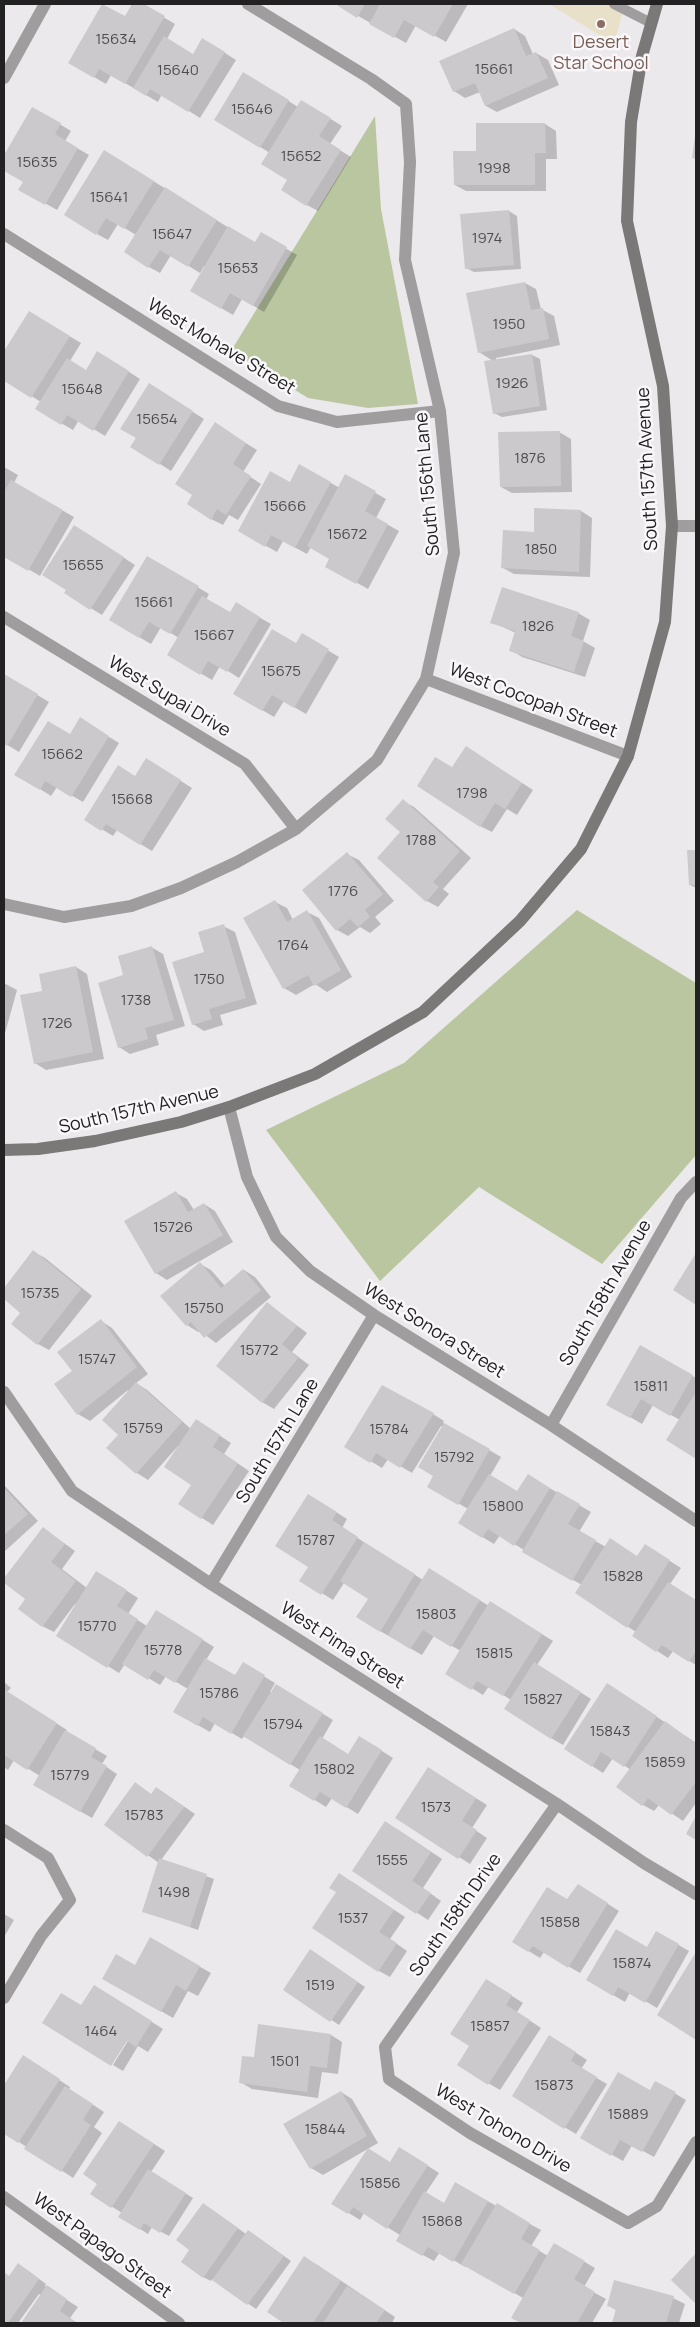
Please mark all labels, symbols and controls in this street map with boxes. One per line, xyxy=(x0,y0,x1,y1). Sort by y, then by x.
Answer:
marker: Desert Star School xyxy=(595,18,607,30)
house number: 15634 xyxy=(96,31,136,49)
place label: Desert Star School xyxy=(553,32,649,74)
house number: 15661 xyxy=(475,61,513,79)
house number: 15640 xyxy=(157,62,199,80)
house number: 15646 xyxy=(231,101,273,119)
house number: 15652 xyxy=(281,148,321,166)
house number: 15635 xyxy=(17,154,57,172)
house number: 1998 xyxy=(477,160,511,178)
house number: 15641 xyxy=(90,189,128,207)
house number: 15647 xyxy=(152,226,192,244)
house number: 1974 xyxy=(472,230,502,248)
house number: 15653 xyxy=(218,260,258,278)
street label: West Mohave Street xyxy=(143,294,299,400)
house number: 1950 xyxy=(493,316,525,334)
house number: 1926 xyxy=(495,375,529,393)
house number: 15648 xyxy=(61,381,103,399)
street label: South 157th Avenue xyxy=(633,387,663,551)
house number: 15654 xyxy=(136,411,178,429)
street label: South 156th Lane xyxy=(411,411,445,557)
house number: 1876 xyxy=(514,450,546,468)
house number: 15666 xyxy=(264,498,306,516)
house number: 15672 xyxy=(327,526,367,544)
house number: 1850 xyxy=(525,541,557,559)
house number: 15655 xyxy=(62,557,104,575)
house number: 15661 xyxy=(135,594,173,612)
house number: 1826 xyxy=(522,618,554,636)
house number: 15667 xyxy=(194,627,234,645)
street label: West Supai Drive xyxy=(104,652,234,742)
street label: West Cocopah Street xyxy=(446,659,620,743)
house number: 15675 xyxy=(261,663,301,681)
house number: 15662 xyxy=(41,746,83,764)
house number: 1798 xyxy=(456,785,488,803)
house number: 15668 xyxy=(111,791,153,809)
house number: 1788 xyxy=(406,832,436,850)
house number: 1776 xyxy=(328,883,358,901)
house number: 1764 xyxy=(277,937,309,955)
house number: 1750 xyxy=(193,971,225,989)
house number: 1738 xyxy=(121,992,151,1010)
house number: 1726 xyxy=(41,1015,73,1033)
street label: South 157th Avenue xyxy=(57,1081,221,1139)
street label: South 158th Avenue xyxy=(555,1216,657,1370)
house number: 15726 xyxy=(153,1219,193,1237)
street label: West Sonora Street xyxy=(360,1279,508,1383)
house number: 15735 xyxy=(21,1285,59,1303)
house number: 15750 xyxy=(184,1300,224,1318)
house number: 15772 xyxy=(240,1342,278,1360)
house number: 15747 xyxy=(78,1351,116,1369)
street label: South 157th Lane xyxy=(232,1374,324,1508)
house number: 15811 xyxy=(634,1378,668,1396)
house number: 15759 xyxy=(123,1420,163,1438)
house number: 15784 xyxy=(369,1421,409,1439)
house number: 15792 xyxy=(434,1449,474,1467)
house number: 15800 xyxy=(482,1498,524,1516)
house number: 15787 xyxy=(297,1532,335,1550)
house number: 15828 xyxy=(603,1568,643,1586)
street label: West Pima Street xyxy=(276,1598,408,1694)
house number: 15803 xyxy=(416,1606,456,1624)
house number: 15770 xyxy=(77,1618,117,1636)
house number: 15778 xyxy=(144,1642,182,1660)
house number: 15815 xyxy=(475,1645,513,1663)
house number: 15786 xyxy=(199,1685,239,1703)
house number: 15827 xyxy=(523,1691,563,1709)
house number: 15794 xyxy=(263,1716,303,1734)
house number: 15843 xyxy=(590,1723,630,1741)
house number: 15859 xyxy=(644,1754,686,1772)
house number: 15802 xyxy=(314,1761,354,1779)
house number: 15779 xyxy=(50,1767,90,1785)
house number: 1573 xyxy=(421,1799,451,1817)
house number: 15783 xyxy=(124,1807,164,1825)
street label: South 158th Drive xyxy=(405,1849,507,1981)
house number: 1555 xyxy=(376,1852,408,1870)
house number: 1498 xyxy=(158,1884,190,1902)
house number: 1537 xyxy=(338,1910,368,1928)
house number: 15858 xyxy=(540,1914,580,1932)
house number: 15874 xyxy=(613,1955,651,1973)
house number: 1519 xyxy=(305,1977,335,1995)
house number: 15857 xyxy=(470,2018,510,2036)
house number: 1464 xyxy=(85,2023,117,2041)
house number: 1501 xyxy=(270,2053,300,2071)
house number: 15873 xyxy=(534,2077,574,2095)
street label: West Tohono Drive xyxy=(431,2080,575,2178)
house number: 15889 xyxy=(607,2106,649,2124)
house number: 15844 xyxy=(304,2121,346,2139)
house number: 15856 xyxy=(359,2175,401,2193)
street label: West Papago Street xyxy=(29,2189,175,2303)
house number: 15868 xyxy=(421,2213,463,2231)

